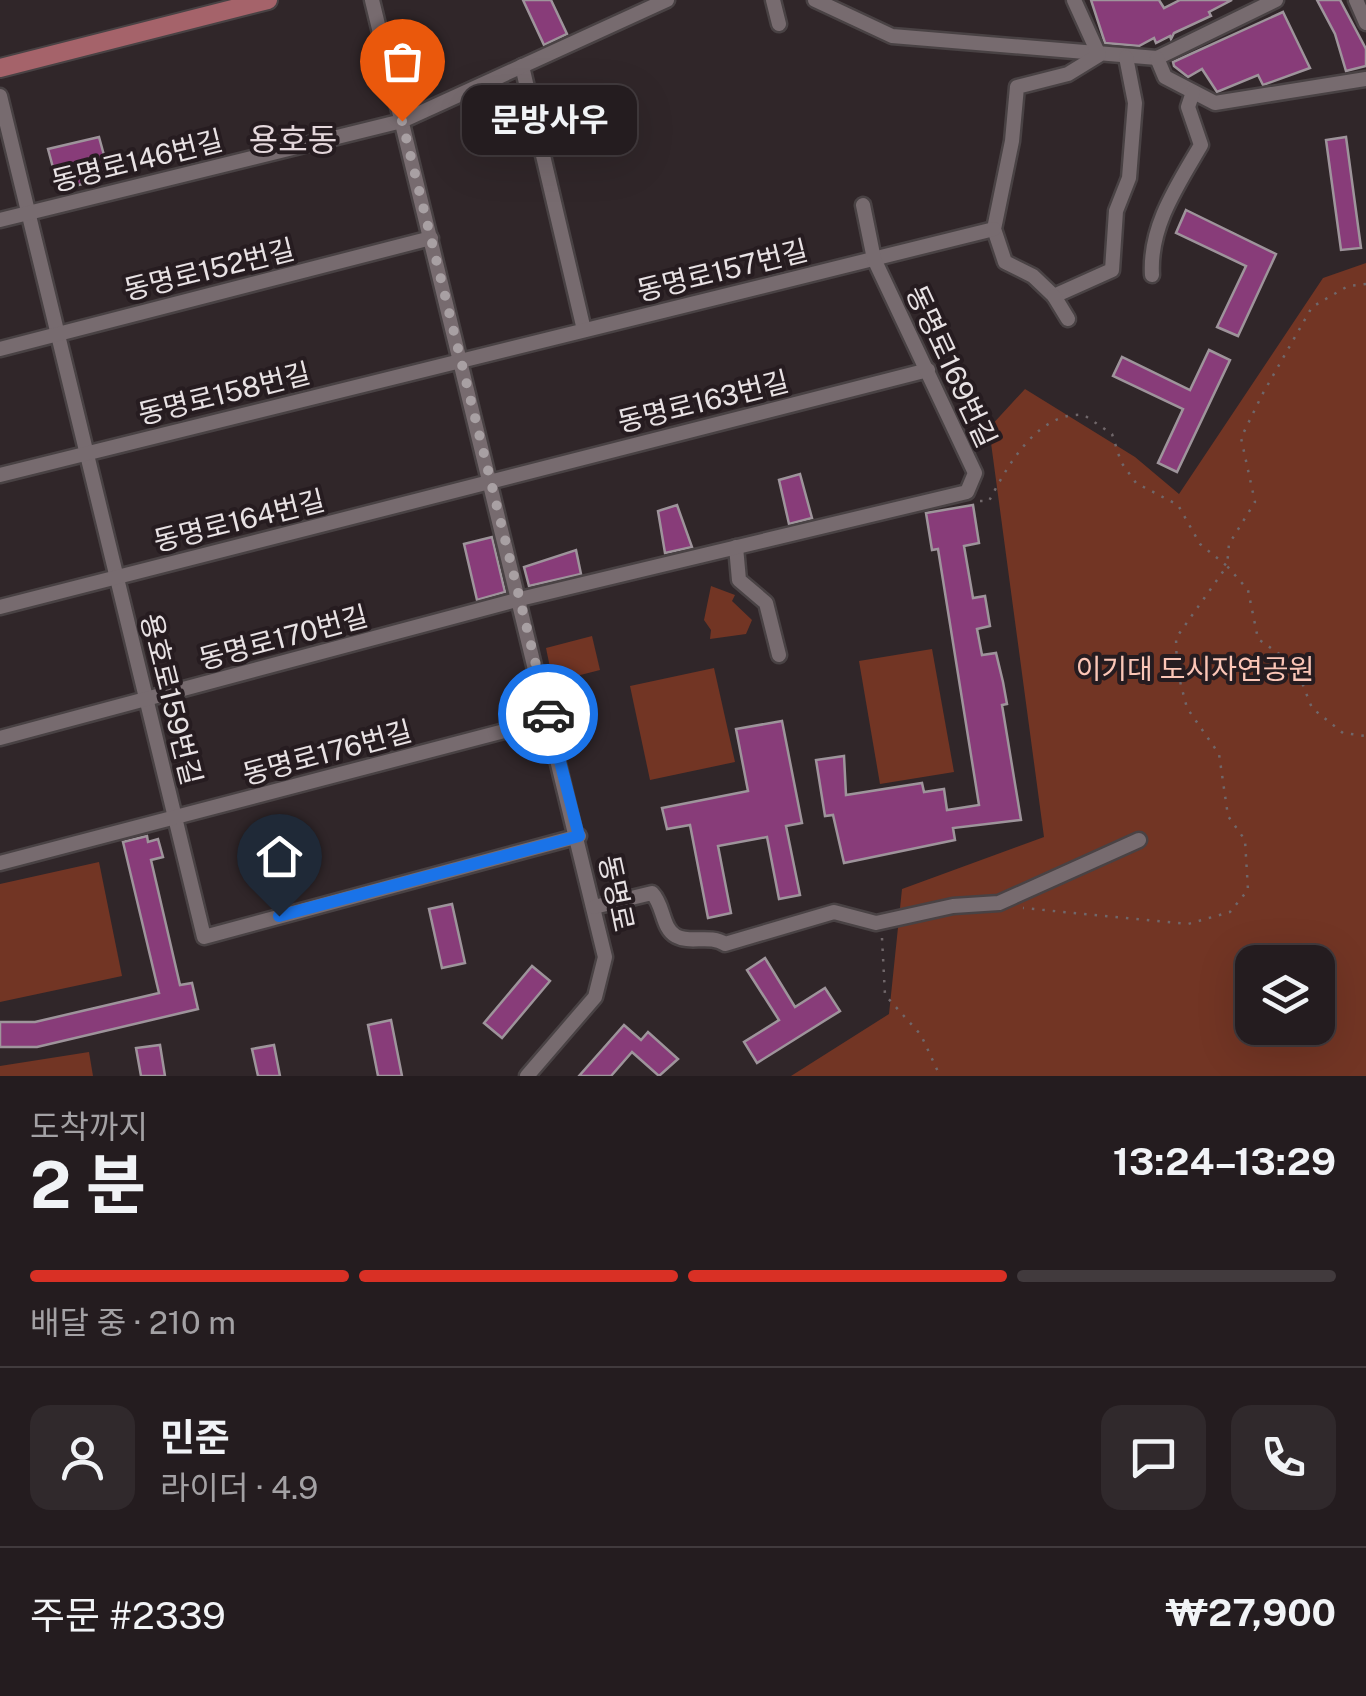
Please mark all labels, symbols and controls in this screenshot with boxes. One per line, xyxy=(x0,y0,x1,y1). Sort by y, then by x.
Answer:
pin xyxy=(360,19,445,122)
icon: bag xyxy=(375,34,430,89)
callout: 문방사우 xyxy=(462,86,637,156)
text: 문방사우 xyxy=(491,101,608,138)
district label: 용호동 xyxy=(249,121,337,158)
street label: 동명로146번길 xyxy=(48,123,226,197)
street label: 동명로152번길 xyxy=(120,232,298,306)
street label: 동명로157번길 xyxy=(633,233,811,307)
street label: 동명로169번길 xyxy=(900,280,1004,452)
street label: 동명로158번길 xyxy=(134,356,314,430)
street label: 동명로163번길 xyxy=(614,364,792,438)
street label: 동명로164번길 xyxy=(150,483,328,557)
street label: 동명로170번길 xyxy=(195,599,371,675)
street label: 용호로159번길 xyxy=(135,610,209,788)
park label: 이기대 도시자연공원 xyxy=(1076,652,1314,685)
courier xyxy=(498,664,598,764)
icon: car xyxy=(521,687,576,742)
street label: 동명로176번길 xyxy=(239,714,415,790)
pin xyxy=(237,814,322,917)
icon: home xyxy=(252,829,307,884)
street label: 동명로 xyxy=(593,852,641,934)
map controls xyxy=(1235,945,1335,1045)
button: layers xyxy=(1235,945,1335,1045)
text: 도착까지 xyxy=(30,1108,148,1145)
text: 13:24–13:29 xyxy=(1113,1139,1336,1184)
text: 2 분 xyxy=(30,1146,146,1223)
text: 배달 중 · 210 m xyxy=(30,1304,236,1341)
button: person xyxy=(30,1405,135,1510)
button: chat xyxy=(1101,1405,1206,1510)
button: phone xyxy=(1231,1405,1336,1510)
text: 민준 xyxy=(160,1415,230,1460)
text: 라이더 · 4.9 xyxy=(160,1469,318,1506)
text: ₩27,900 xyxy=(1166,1590,1336,1635)
text: 주문 #2339 xyxy=(30,1593,226,1638)

